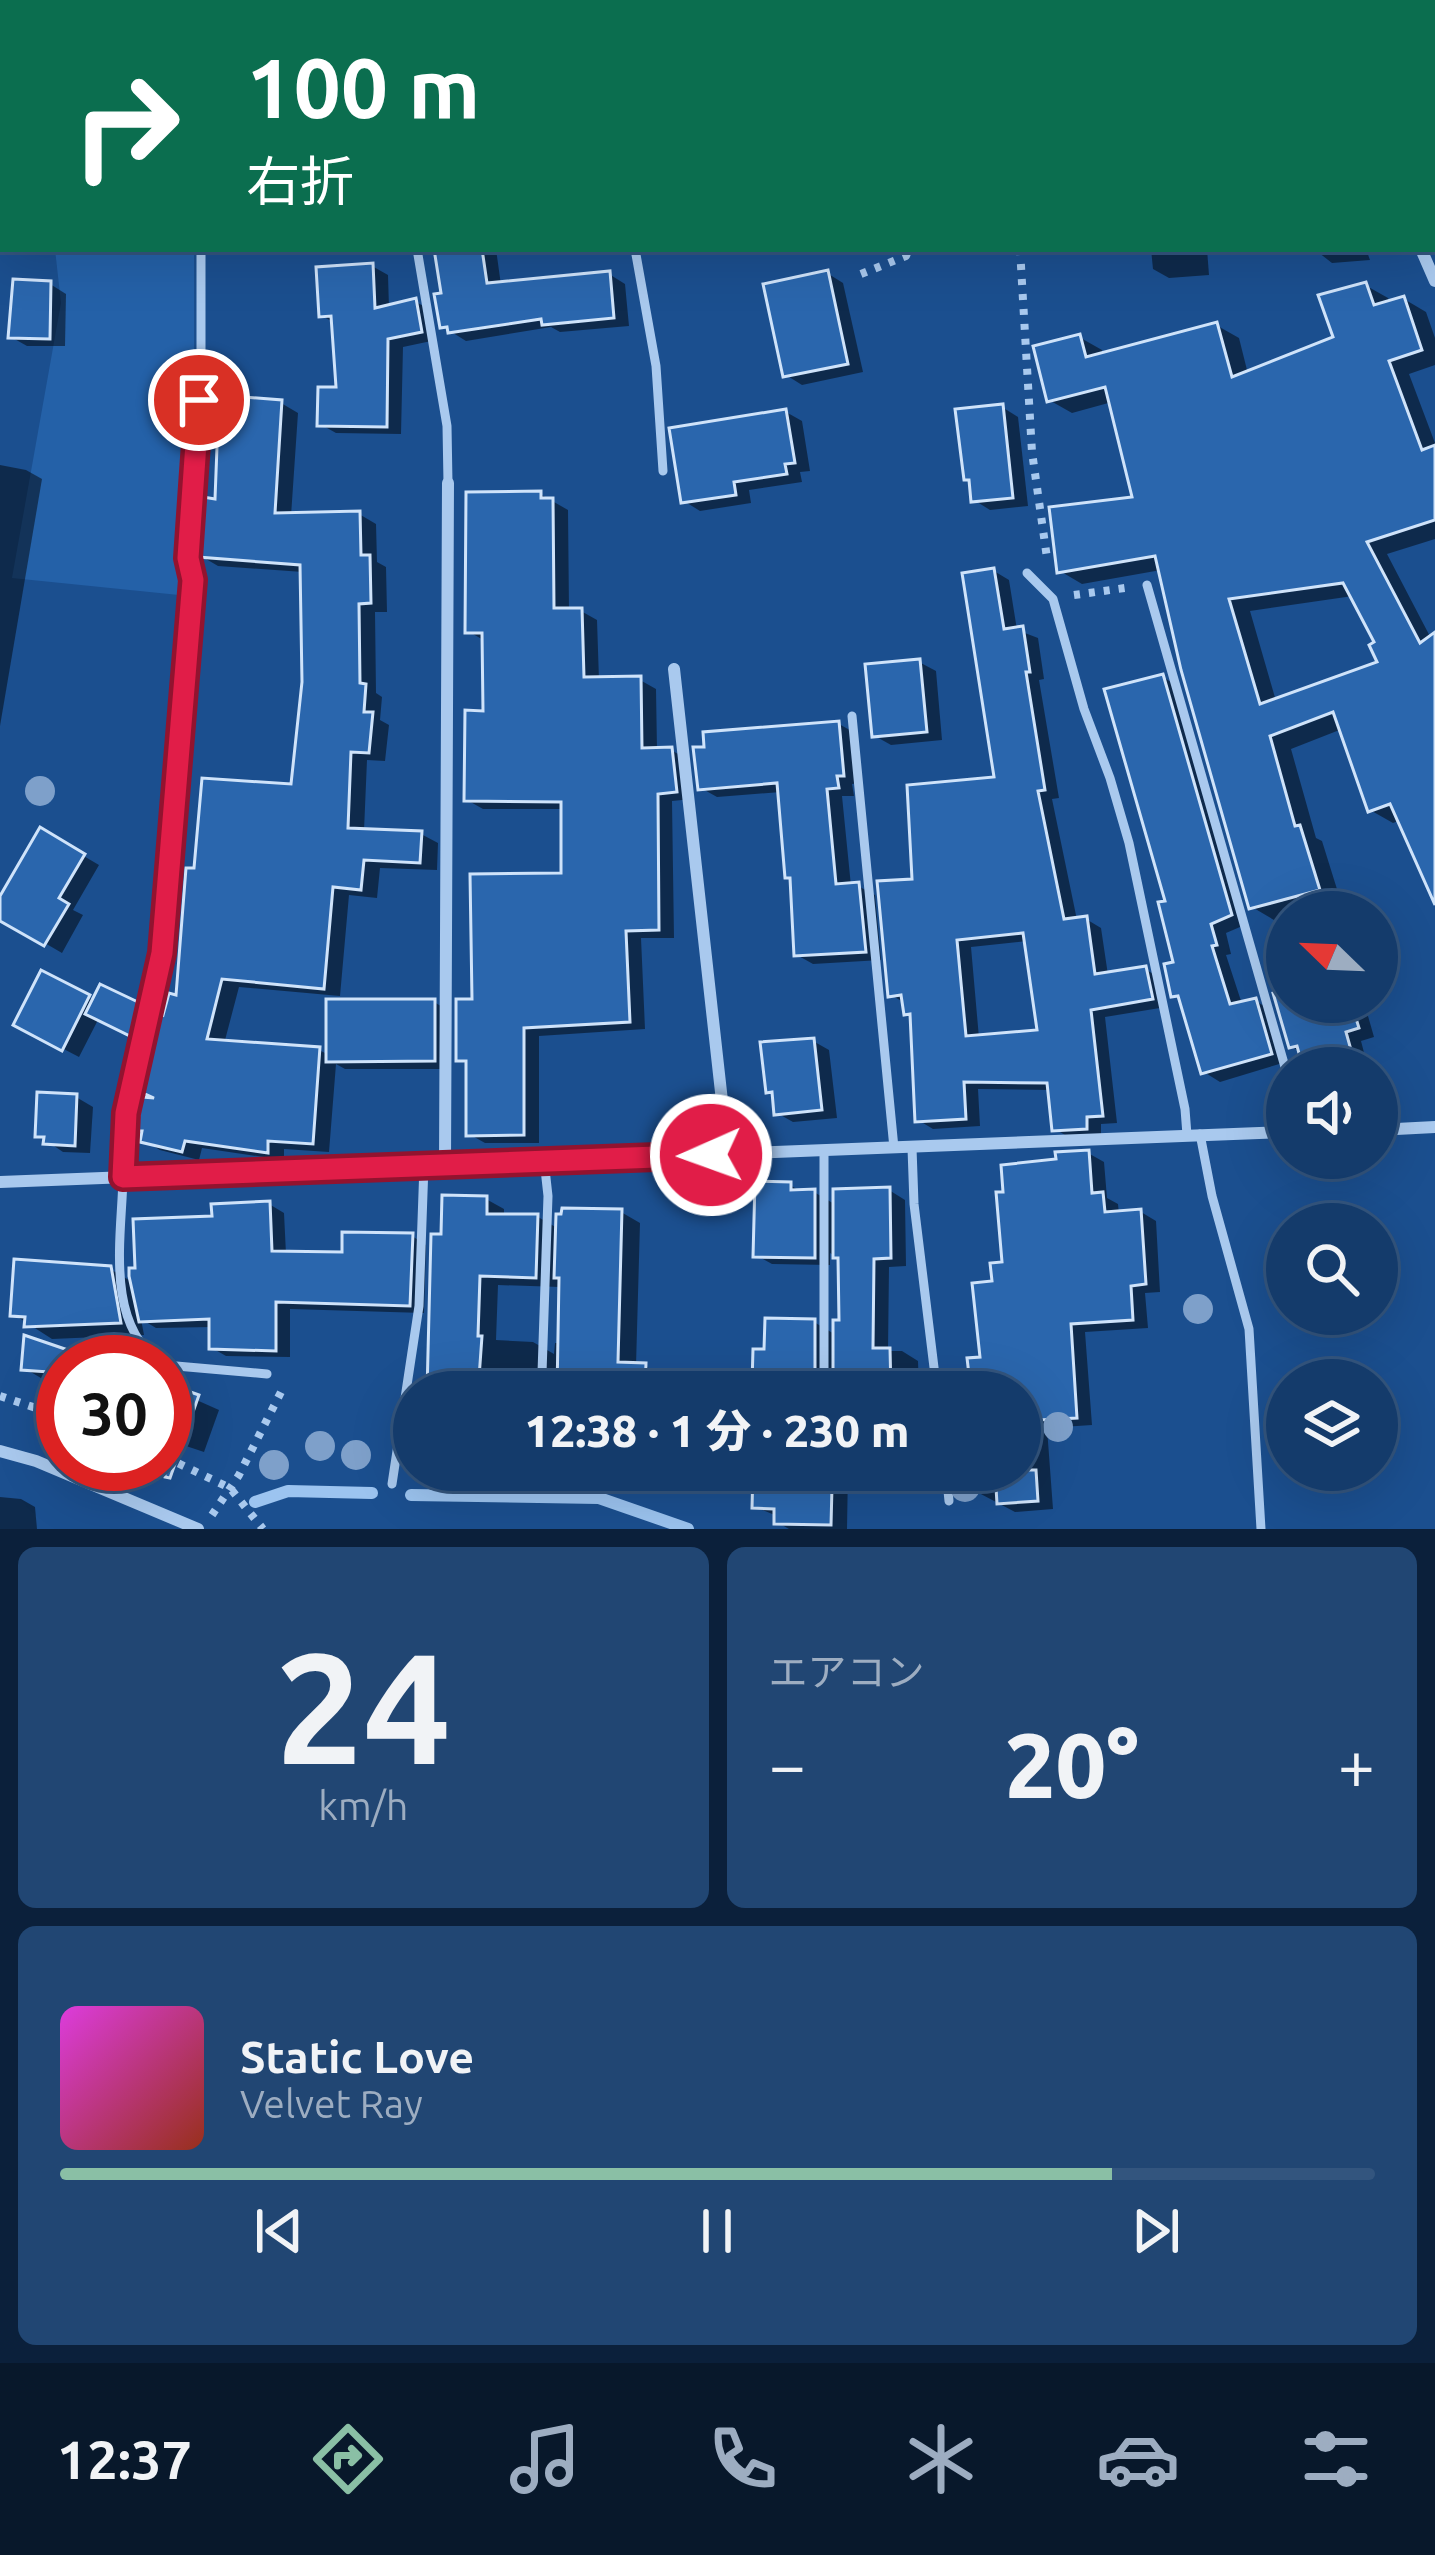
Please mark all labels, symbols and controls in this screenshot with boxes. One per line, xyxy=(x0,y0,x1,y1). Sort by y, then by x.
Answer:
text: 100 m xyxy=(246,40,480,134)
icon: right xyxy=(48,48,204,204)
text: 右折 xyxy=(246,151,354,211)
pin xyxy=(148,349,250,451)
icon: arrive xyxy=(166,367,232,433)
north arrow xyxy=(1266,891,1398,1023)
map controls xyxy=(1266,891,1398,1491)
button: sound xyxy=(1266,1047,1398,1179)
position arrow xyxy=(648,1092,774,1218)
button: search xyxy=(1266,1203,1398,1335)
speed limit sign: 30 xyxy=(36,1335,192,1491)
button: layers xyxy=(1266,1359,1398,1491)
text: 12:38 · 1 分 · 230 m xyxy=(525,1405,909,1456)
text: 24 xyxy=(275,1619,451,1793)
text: エアコン xyxy=(769,1650,925,1693)
text: 20° xyxy=(1005,1714,1139,1815)
text: − xyxy=(769,1727,806,1801)
text: + xyxy=(1338,1727,1375,1801)
text: km/h xyxy=(318,1784,408,1827)
text: Static Love xyxy=(240,2031,474,2082)
text: Velvet Ray xyxy=(240,2082,423,2125)
icon: previous xyxy=(246,2198,312,2264)
icon: pause xyxy=(684,2198,750,2264)
icon: next xyxy=(1123,2198,1189,2264)
icon: directions xyxy=(306,2417,390,2501)
icon: music xyxy=(503,2417,587,2501)
icon: phone xyxy=(701,2417,785,2501)
icon: climate xyxy=(899,2417,983,2501)
icon: car xyxy=(1096,2417,1180,2501)
icon: filters xyxy=(1294,2417,1378,2501)
text: 12:37 xyxy=(57,2429,192,2489)

